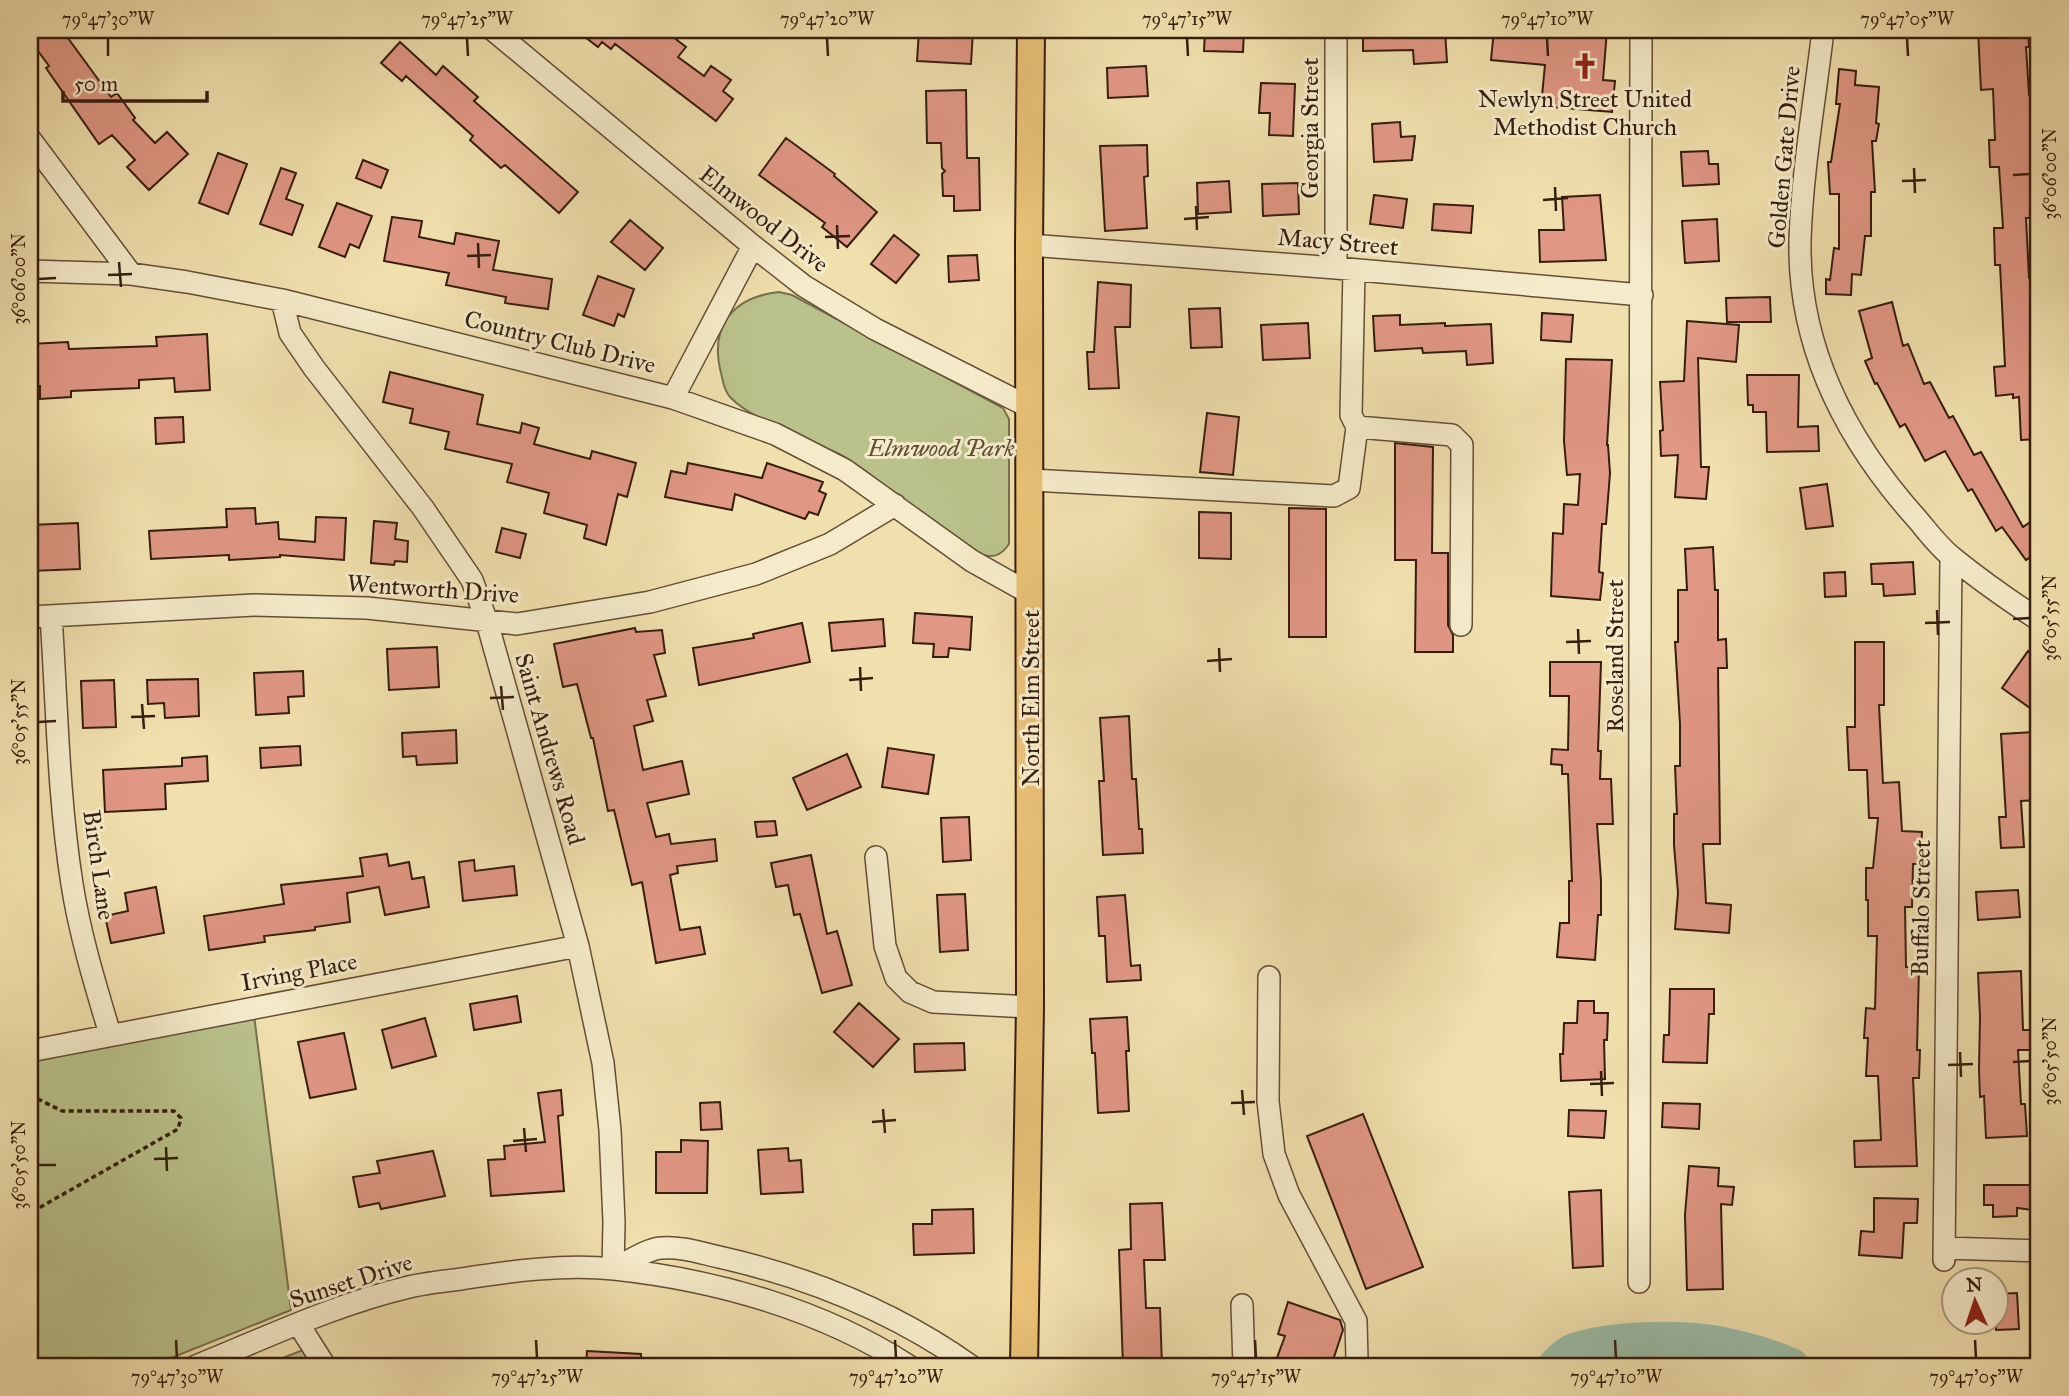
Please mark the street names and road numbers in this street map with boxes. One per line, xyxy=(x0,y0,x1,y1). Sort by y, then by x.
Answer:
street label: Georgia Street xyxy=(1295,57,1325,199)
street label: Golden Gate Drive xyxy=(1761,64,1807,250)
street label: Elmwood Drive xyxy=(693,159,835,279)
street label: Macy Street xyxy=(1276,222,1400,262)
street label: Country Club Drive xyxy=(461,304,659,380)
street label: Wentworth Drive xyxy=(346,568,520,610)
street label: Roseland Street xyxy=(1600,578,1630,733)
street label: North Elm Street xyxy=(1016,609,1046,786)
street label: Saint Andrews Road xyxy=(508,650,592,848)
street label: Birch Lane xyxy=(76,808,122,922)
street label: Buffalo Street xyxy=(1905,839,1937,977)
street label: Irving Place xyxy=(238,946,360,998)
street label: Sunset Drive xyxy=(286,1247,416,1315)

